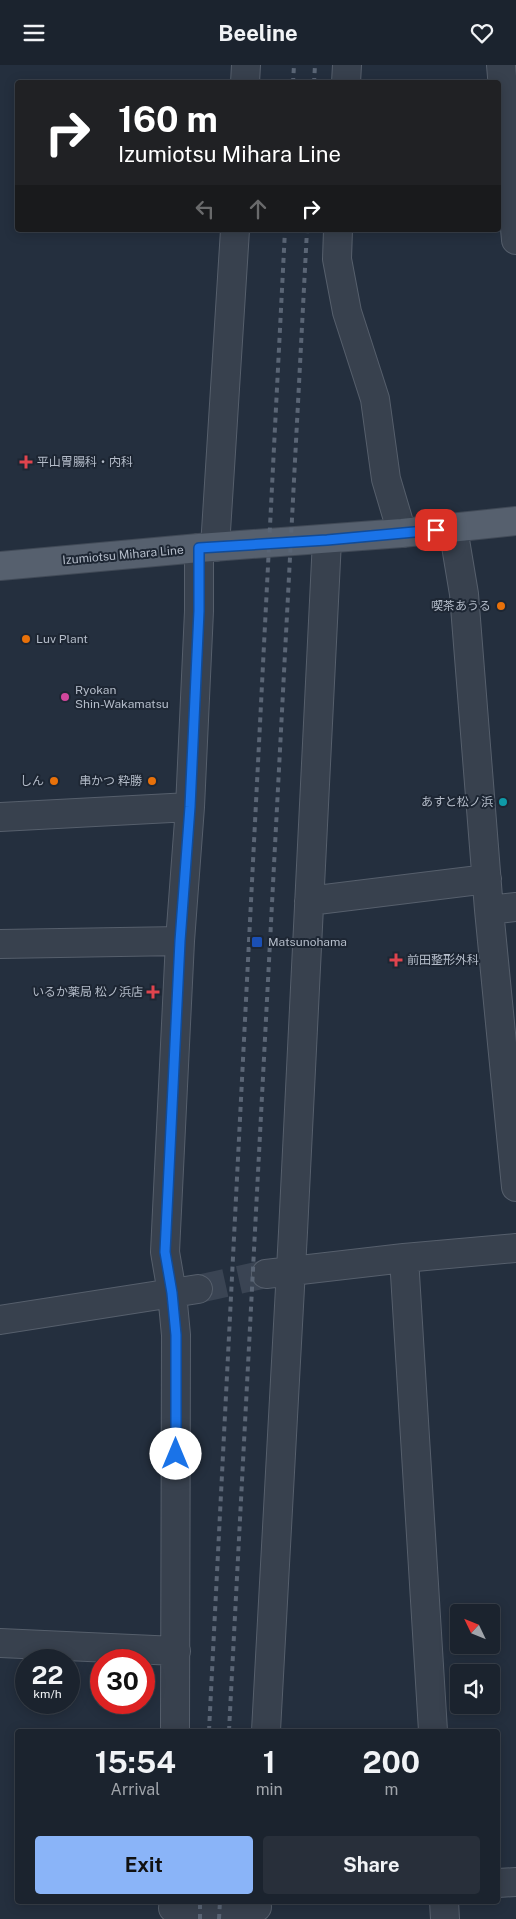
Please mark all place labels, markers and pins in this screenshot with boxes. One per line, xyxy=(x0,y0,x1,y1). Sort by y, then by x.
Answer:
marker: 平山胃腸科・内科 xyxy=(19,455,33,469)
place label: 平山胃腸科・内科 xyxy=(37,455,133,469)
pin xyxy=(415,509,457,551)
place label: 喫茶あうる xyxy=(431,599,491,613)
marker: 喫茶あうる xyxy=(495,600,507,612)
place label: Luv Plant xyxy=(36,632,88,646)
marker: Luv Plant xyxy=(20,633,32,645)
place label: Ryokan Shin-Wakamatsu xyxy=(75,683,169,711)
marker: Ryokan Shin-Wakamatsu xyxy=(59,691,71,703)
place label: しん xyxy=(20,774,44,788)
place label: 串かつ 粋勝 xyxy=(79,774,142,788)
marker: しん xyxy=(48,775,60,787)
marker: 串かつ 粋勝 xyxy=(146,775,158,787)
place label: あすと松ノ浜 xyxy=(421,795,493,809)
marker: あすと松ノ浜 xyxy=(497,796,509,808)
marker: Matsunohama xyxy=(250,935,264,949)
place label: Matsunohama xyxy=(268,935,347,949)
marker: 前田整形外科 xyxy=(389,953,403,967)
place label: 前田整形外科 xyxy=(407,953,479,967)
place label: いるか薬局 松ノ浜店 xyxy=(32,985,143,999)
marker: いるか薬局 松ノ浜店 xyxy=(147,986,159,998)

